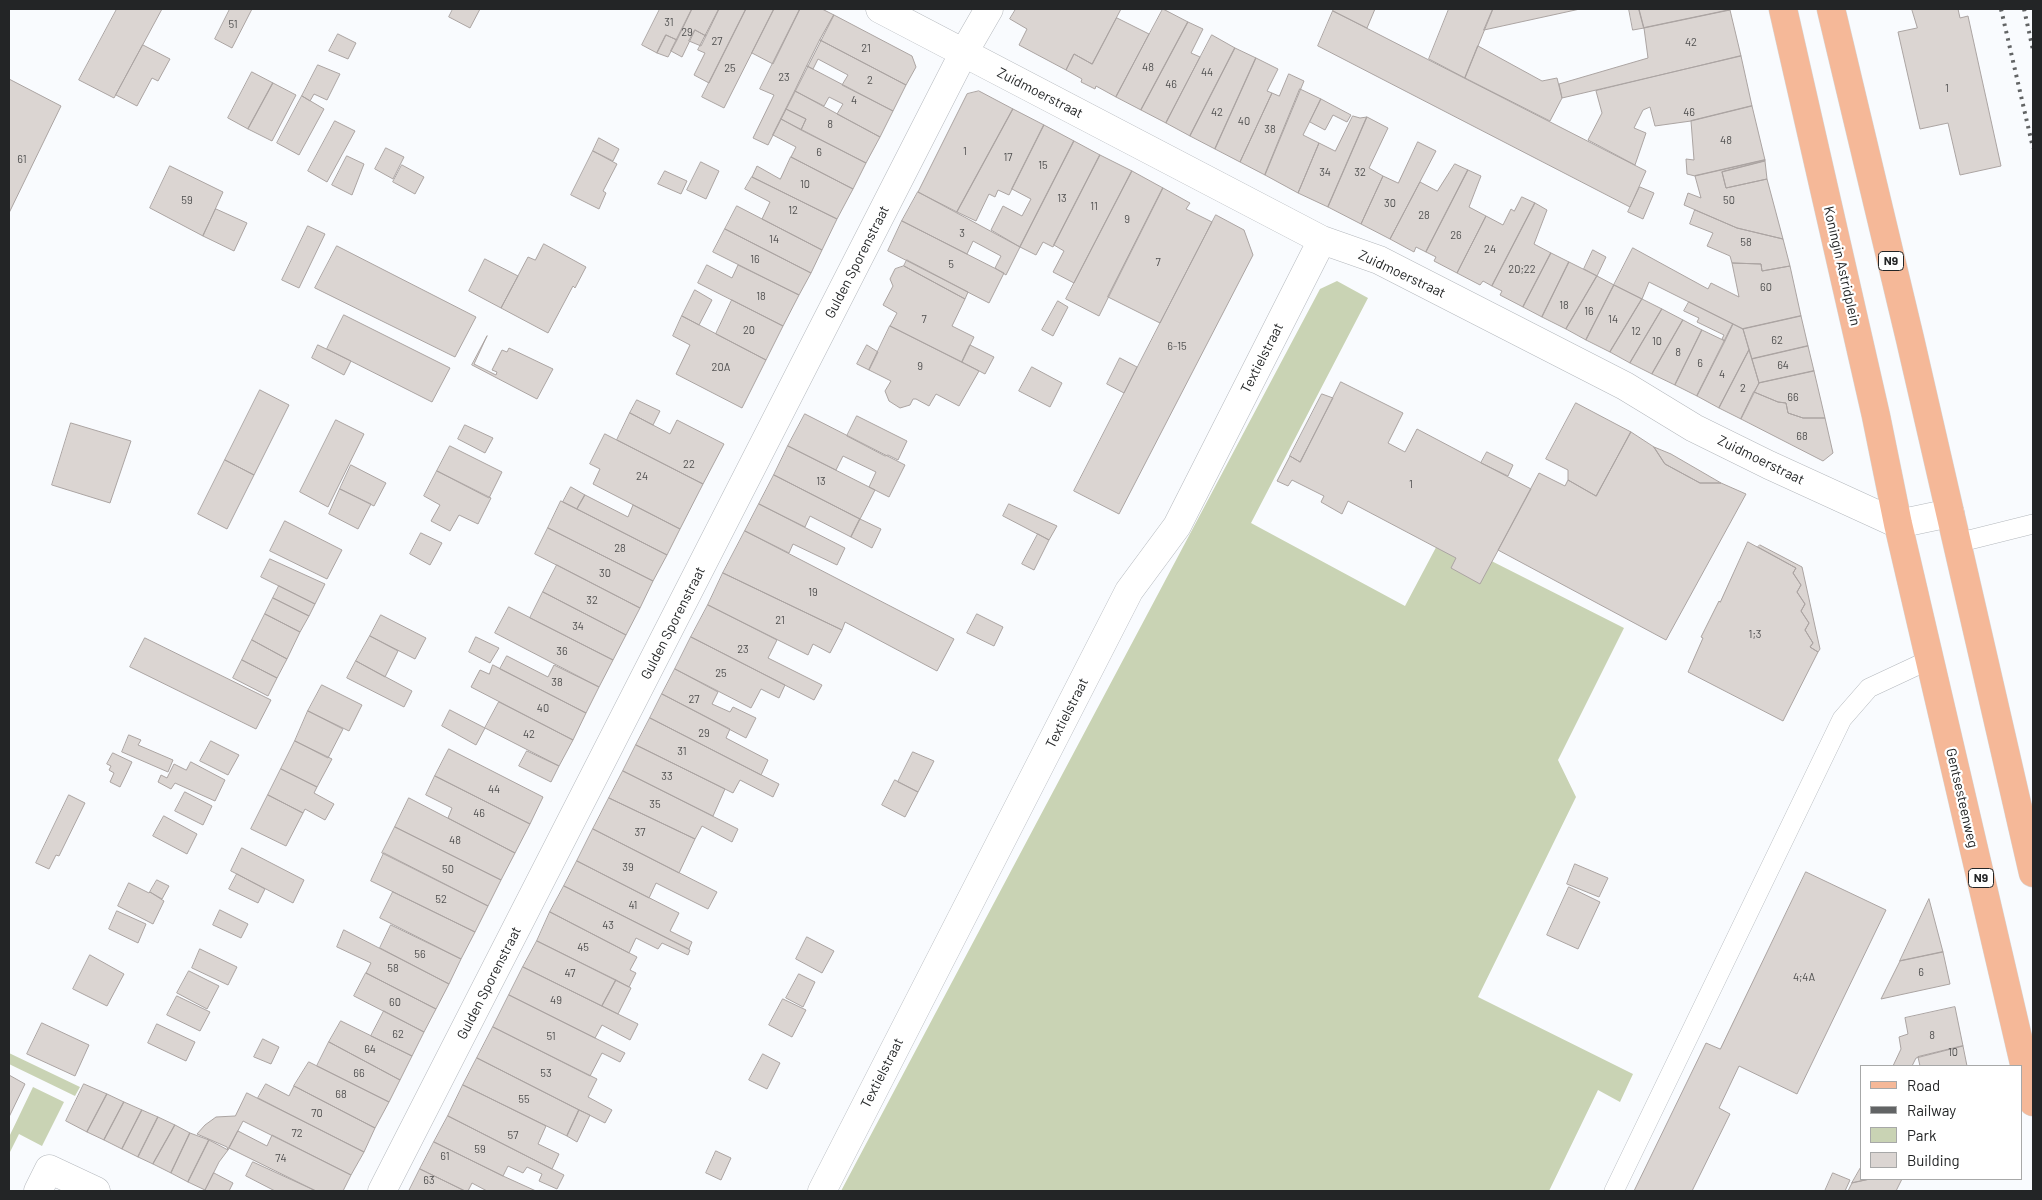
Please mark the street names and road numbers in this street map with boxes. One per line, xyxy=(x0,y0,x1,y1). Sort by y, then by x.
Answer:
street label: Zuidmoerstraat xyxy=(994,64,1086,122)
street label: Gulden Sporenstraat xyxy=(821,203,893,321)
street label: Koningin Astridplein xyxy=(1820,205,1864,327)
street label: Zuidmoerstraat xyxy=(1356,246,1448,302)
road number: N9 xyxy=(1878,252,1904,270)
street label: Textielstraat xyxy=(1237,320,1287,396)
street label: Zuidmoerstraat xyxy=(1715,432,1807,488)
street label: Gulden Sporenstraat xyxy=(637,564,709,682)
street label: Textielstraat xyxy=(1042,675,1092,751)
street label: Gentsesteenweg xyxy=(1942,747,1982,849)
road number: N9 xyxy=(1968,868,1994,888)
street label: Gulden Sporenstraat xyxy=(453,924,525,1042)
street label: Textielstraat xyxy=(857,1035,907,1111)

